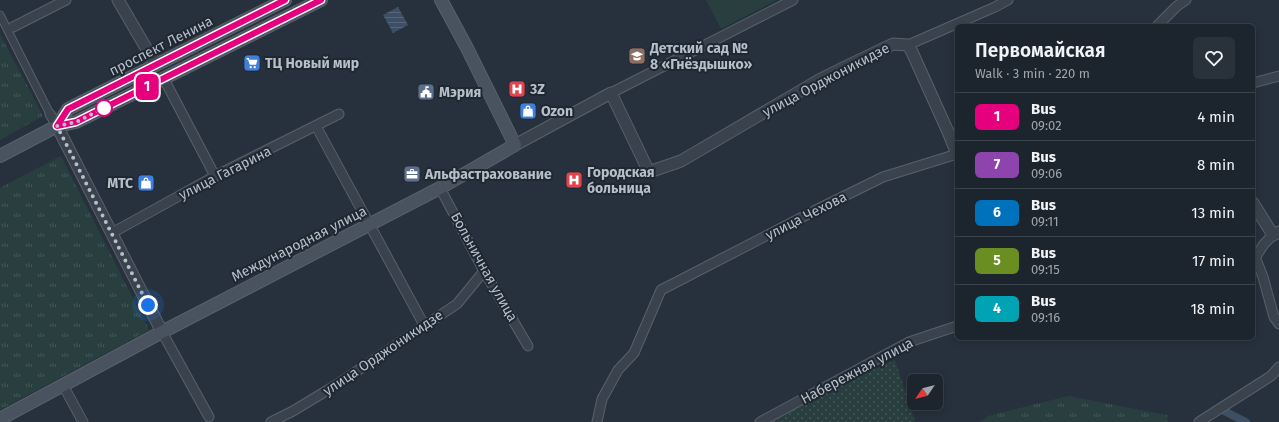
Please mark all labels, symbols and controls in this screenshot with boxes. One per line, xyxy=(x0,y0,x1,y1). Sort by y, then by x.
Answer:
street label: проспект Ленина xyxy=(106,13,216,79)
button: heart xyxy=(1193,37,1235,79)
street label: улица Орджоникидзе xyxy=(760,39,892,121)
text: Первомайская xyxy=(975,39,1105,62)
place label: Детский сад № 8 «Гнёздышко» xyxy=(649,40,752,73)
school or university icon: Детский сад № 8 «Гнёздышко» xyxy=(627,46,647,66)
supermarket icon: ТЦ Новый мир xyxy=(242,53,262,73)
place label: ТЦ Новый мир xyxy=(265,55,359,72)
text: Walk · 3 min · 220 m xyxy=(975,66,1090,81)
line badge: 1 xyxy=(134,74,160,100)
text: 1 xyxy=(144,78,150,95)
hospital icon: 3Z xyxy=(507,79,527,99)
place label: 3Z xyxy=(529,81,545,98)
public building icon: Мэрия xyxy=(416,82,436,102)
place label: Мэрия xyxy=(439,84,481,101)
unlabelled marker xyxy=(95,99,113,117)
text: Bus xyxy=(1031,100,1056,118)
shop icon: Ozon xyxy=(518,101,538,121)
place label: Ozon xyxy=(541,103,573,120)
text: 1 xyxy=(994,108,1000,125)
text: 4 min xyxy=(1197,108,1235,126)
text: 09:02 xyxy=(1031,118,1062,133)
street label: улица Гагарина xyxy=(176,142,274,204)
text: Bus xyxy=(1031,148,1056,166)
text: 7 xyxy=(994,156,1000,173)
text: 8 min xyxy=(1197,156,1235,174)
office icon: Альфастрахование xyxy=(402,164,422,184)
place label: Городская больница xyxy=(587,164,655,197)
place label: Альфастрахование xyxy=(424,166,552,183)
text: 09:06 xyxy=(1031,166,1062,181)
hospital icon: Городская больница xyxy=(564,170,584,190)
shop icon: МТС xyxy=(136,173,156,193)
place label: МТС xyxy=(107,175,133,192)
street label: улица Чехова xyxy=(762,188,850,244)
text: Bus xyxy=(1031,196,1056,214)
street label: Международная улица xyxy=(228,202,370,286)
text: 6 xyxy=(993,204,1001,221)
text: 13 min xyxy=(1191,204,1235,222)
street label: Больничная улица xyxy=(447,209,521,325)
text: 09:11 xyxy=(1031,214,1059,229)
text: Bus xyxy=(1031,244,1056,262)
text: 5 xyxy=(993,252,1001,269)
text: 17 min xyxy=(1192,252,1235,270)
text: 09:15 xyxy=(1031,262,1060,277)
text: Bus xyxy=(1031,292,1056,310)
your location xyxy=(138,295,158,315)
text: 4 xyxy=(993,300,1001,317)
text: 18 min xyxy=(1190,300,1235,318)
street label: улица Орджоникидзе xyxy=(320,306,446,400)
text: 09:16 xyxy=(1031,310,1060,325)
street label: Набережная улица xyxy=(798,334,916,408)
north arrow xyxy=(907,374,943,410)
map controls xyxy=(907,374,943,410)

